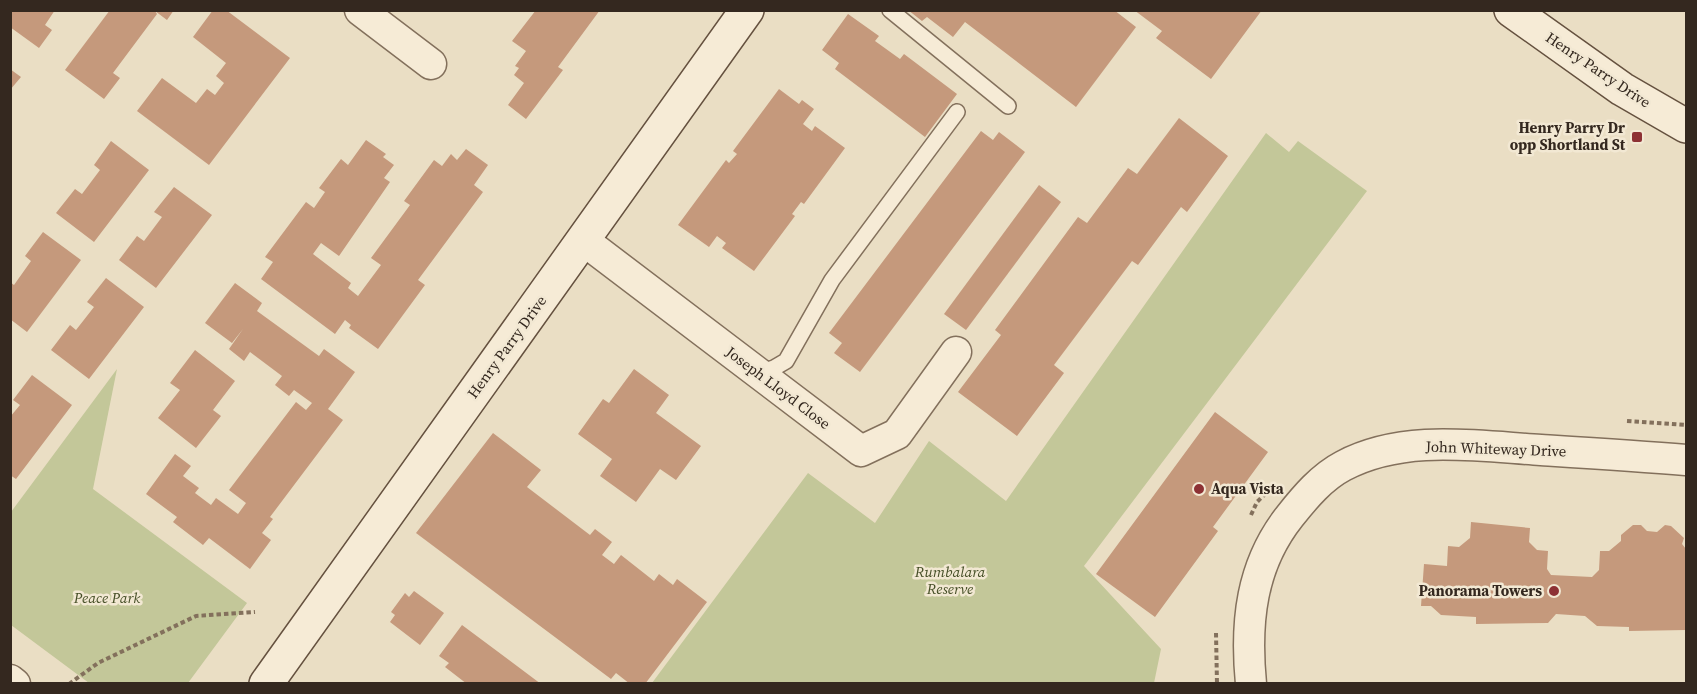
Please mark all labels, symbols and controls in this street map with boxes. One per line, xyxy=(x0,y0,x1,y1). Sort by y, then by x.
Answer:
street label: Henry Parry Drive xyxy=(1542,27,1655,113)
place label: Henry Parry Dr opp Shortland St xyxy=(1510,117,1626,155)
marker: Henry Parry Dr opp Shortland St xyxy=(1630,130,1644,144)
street label: Henry Parry Drive xyxy=(462,291,551,402)
street label: Joseph Lloyd Close xyxy=(721,341,835,434)
street label: John Whiteway Drive xyxy=(1424,436,1567,461)
place label: Aqua Vista xyxy=(1211,478,1285,499)
marker: Aqua Vista xyxy=(1192,482,1206,496)
park label: Rumbalara Reserve xyxy=(914,561,986,599)
place label: Panorama Towers xyxy=(1419,580,1542,601)
marker: Panorama Towers xyxy=(1547,584,1561,598)
park label: Peace Park xyxy=(73,587,141,608)

